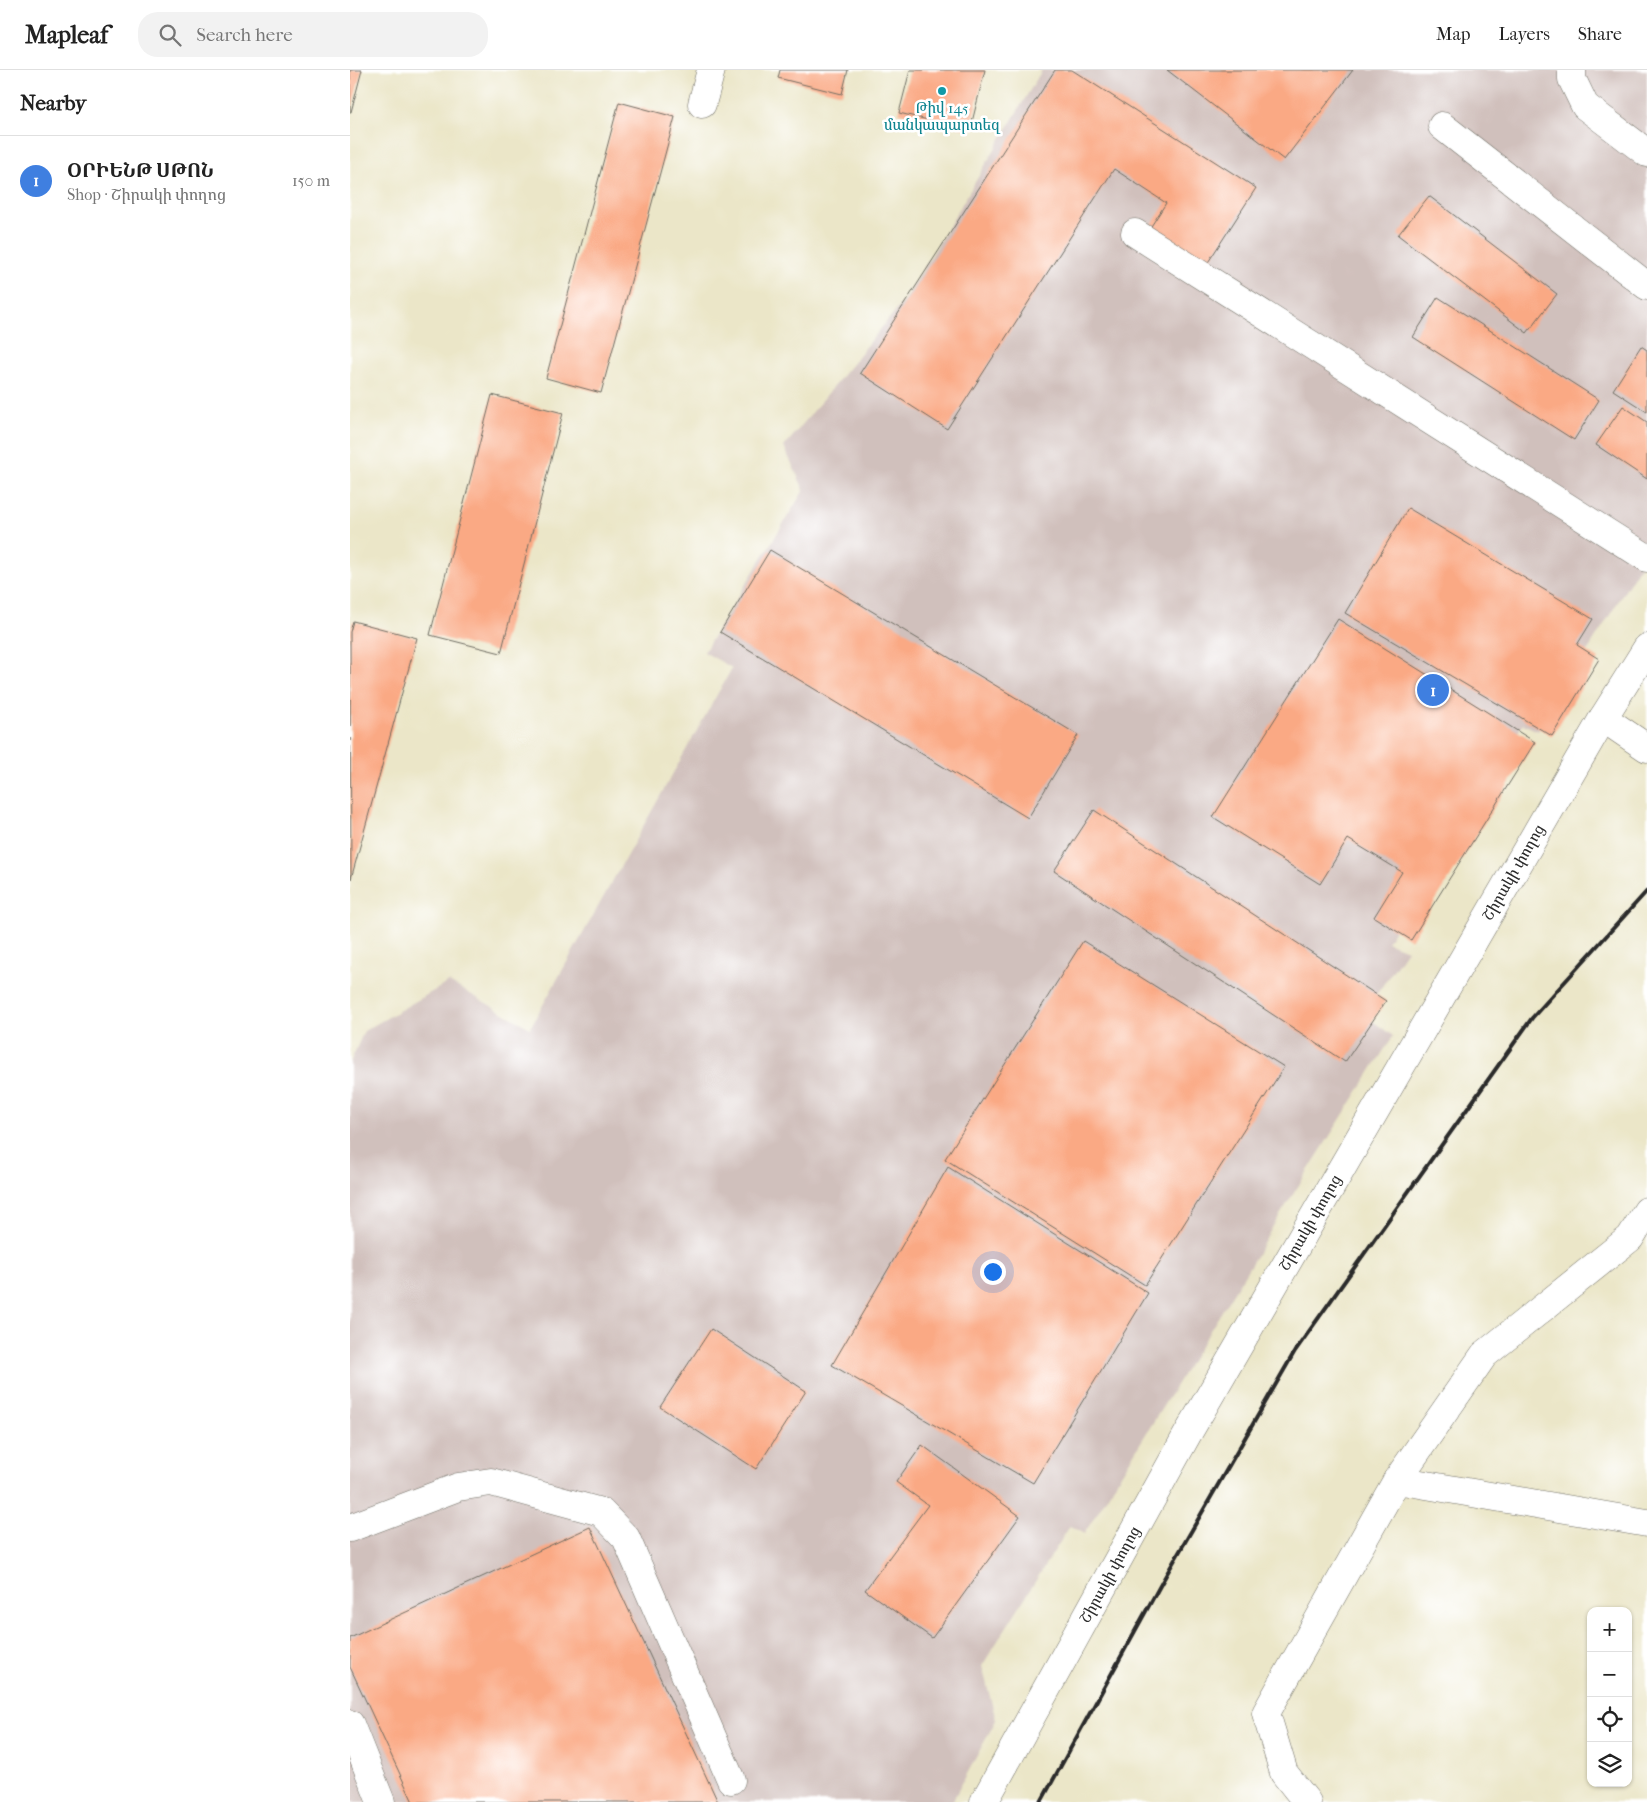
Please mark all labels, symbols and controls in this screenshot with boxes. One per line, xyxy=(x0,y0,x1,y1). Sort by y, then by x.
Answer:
search box xyxy=(138,12,488,57)
text: Mapleaf xyxy=(25,21,108,49)
icon: search xyxy=(156,21,184,49)
text: Search here xyxy=(196,24,293,46)
text: Map xyxy=(1436,24,1470,45)
text: Layers xyxy=(1498,24,1550,45)
text: Share xyxy=(1578,24,1622,45)
marker: Թիվ 145 մանկապարտեզ xyxy=(936,85,948,97)
text: Nearby xyxy=(20,91,86,115)
place label: Թիվ 145 մանկապարտեզ xyxy=(884,99,1001,134)
text: ՕՐԻԵՆԹ ՍԹՈՆ xyxy=(67,160,214,182)
text: 1 xyxy=(33,171,39,190)
text: 150 m xyxy=(292,171,330,190)
text: Shop · Շիրակի փողոց xyxy=(67,185,226,204)
pin: 1 xyxy=(1417,671,1449,709)
street label: Շիրակի փողոց xyxy=(1479,821,1548,923)
street label: Շիրակի փողոց xyxy=(1275,1171,1345,1274)
your location xyxy=(980,1259,1006,1285)
street label: Շիրակի փողոց xyxy=(1076,1523,1144,1626)
map controls xyxy=(1587,1607,1632,1787)
button: + xyxy=(1587,1607,1632,1652)
button: − xyxy=(1587,1652,1632,1697)
button: locate xyxy=(1587,1697,1632,1742)
button: layers xyxy=(1587,1742,1632,1787)

